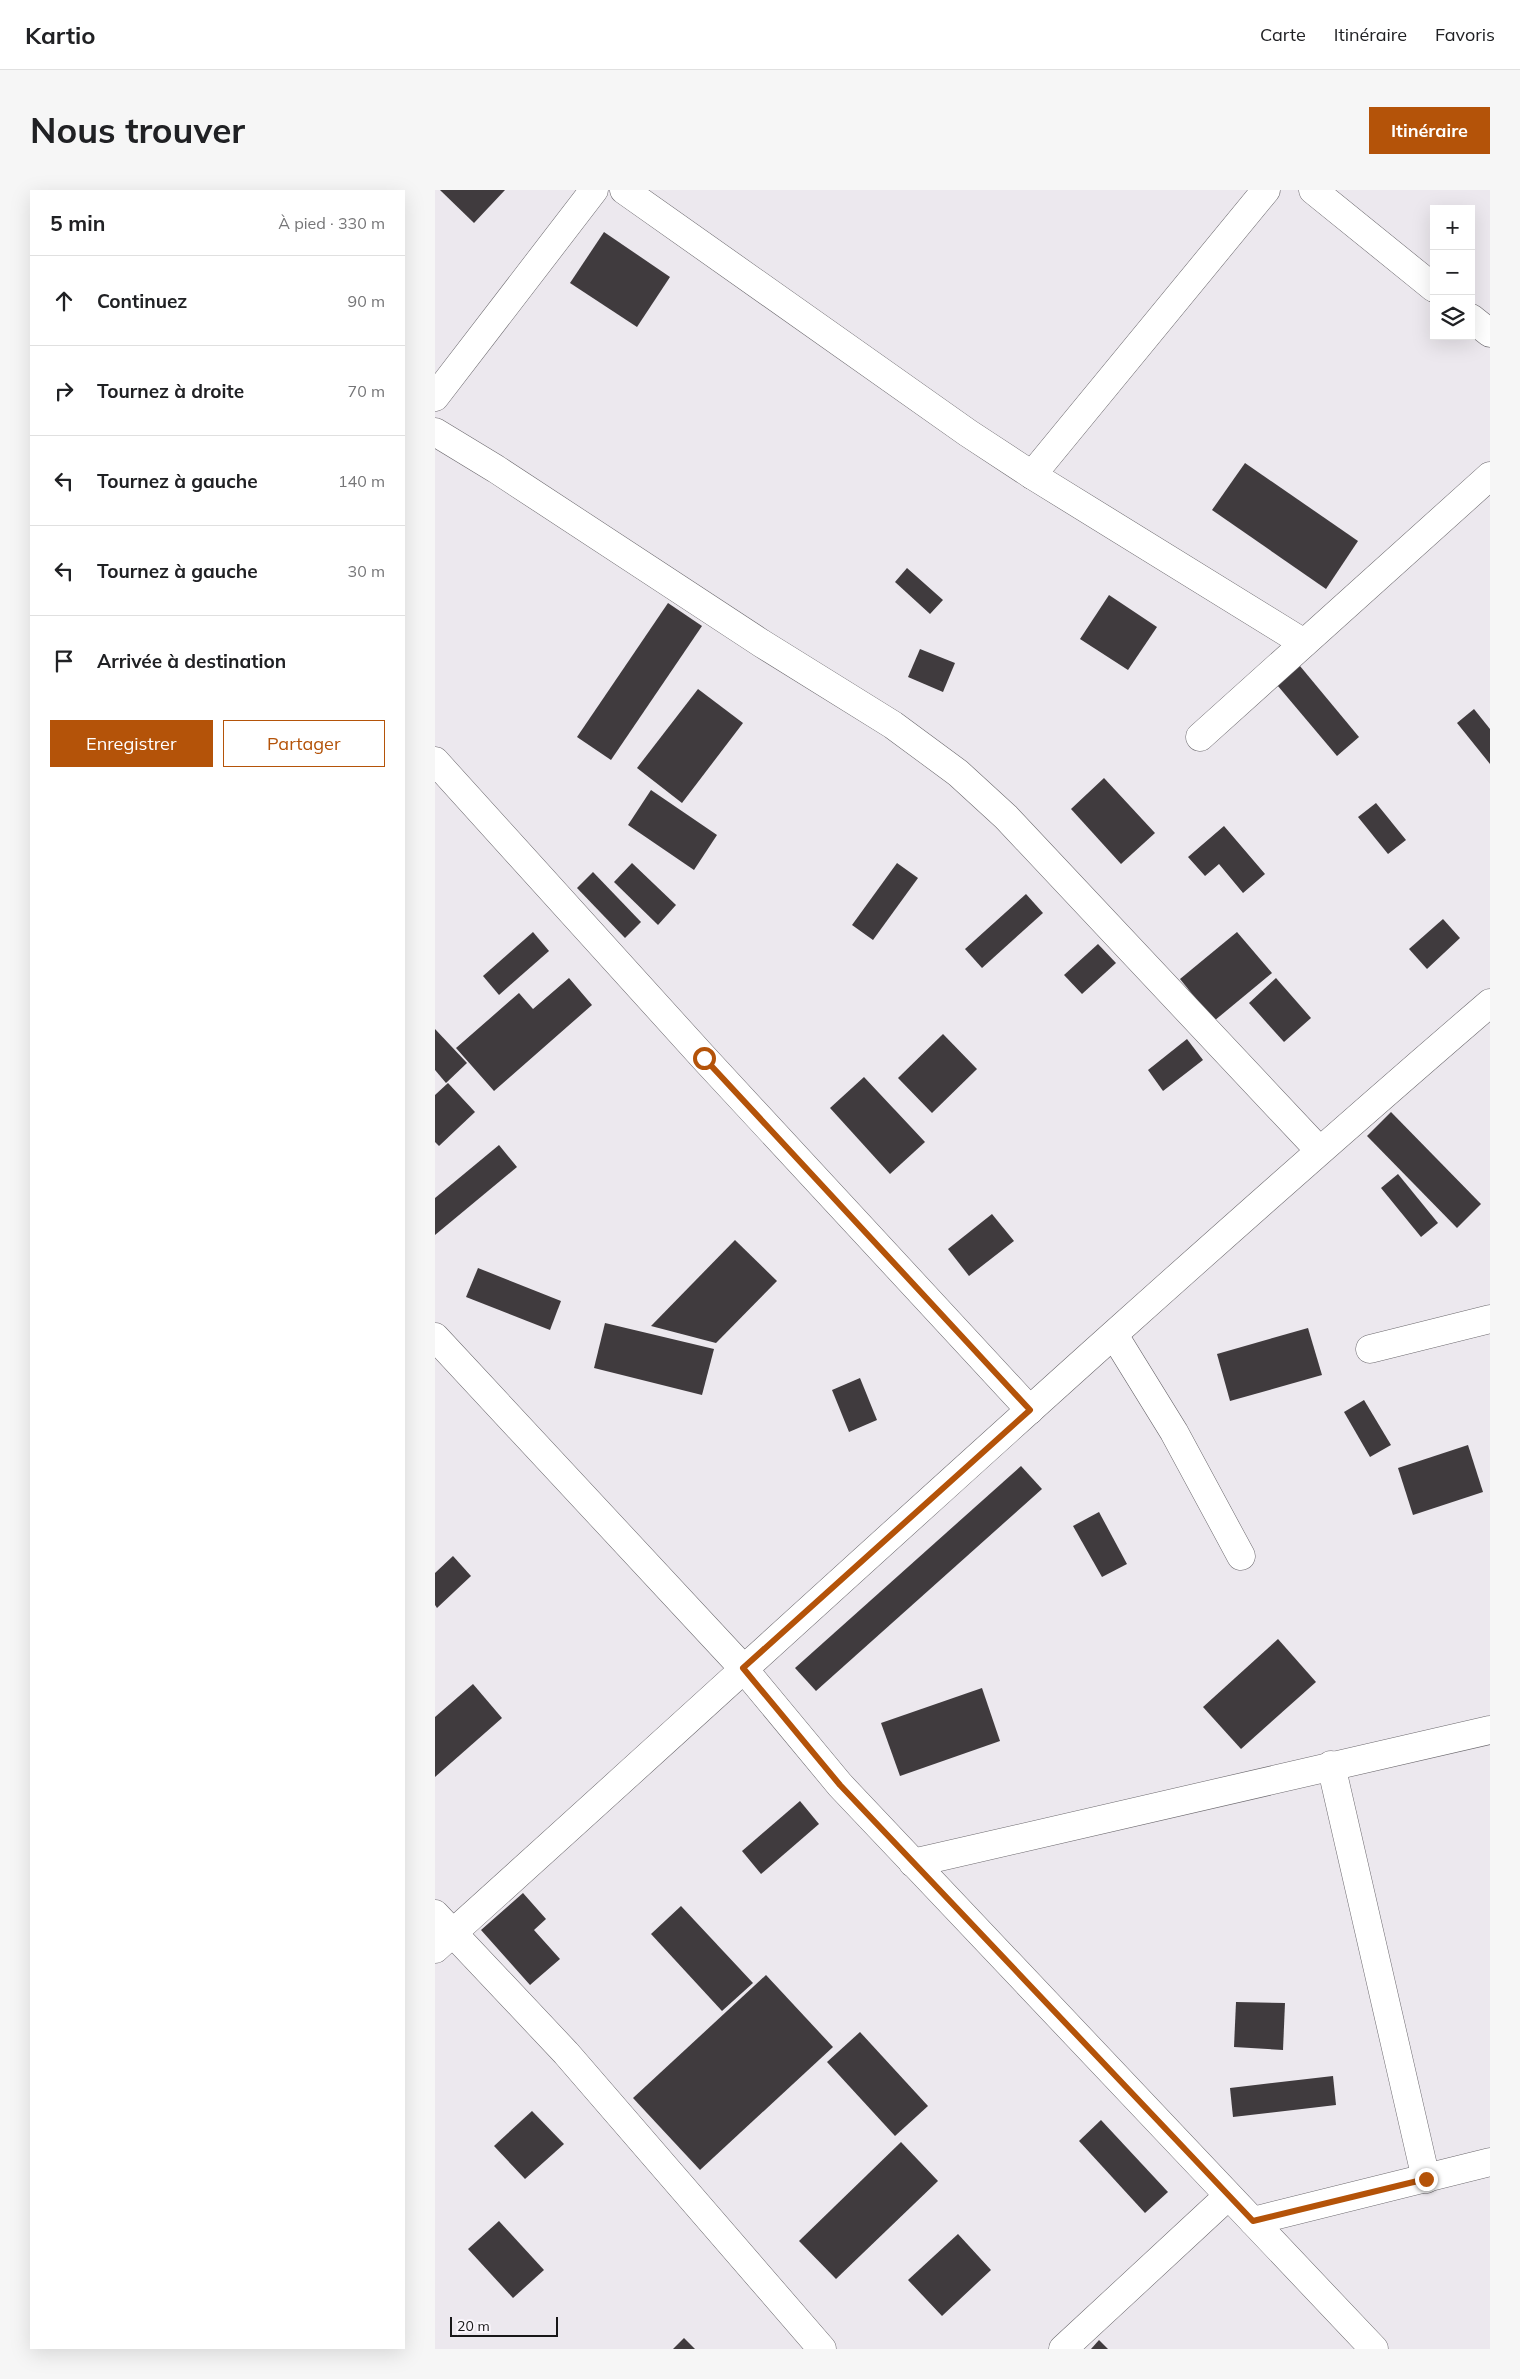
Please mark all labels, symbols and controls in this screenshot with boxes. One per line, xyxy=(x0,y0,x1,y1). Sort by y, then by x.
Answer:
text: Kartio xyxy=(25,20,96,50)
text: Carte xyxy=(1260,23,1306,46)
text: Itinéraire xyxy=(1334,23,1407,46)
text: Favoris xyxy=(1435,23,1495,46)
button: Itinéraire xyxy=(1369,107,1490,154)
text: Nous trouver xyxy=(30,108,245,152)
map controls xyxy=(1430,205,1475,340)
button: + xyxy=(1430,205,1475,250)
text: 5 min xyxy=(50,210,105,236)
text: À pied · 330 m xyxy=(278,213,385,233)
button: − xyxy=(1430,250,1475,295)
icon: ahead xyxy=(50,287,78,315)
text: Continuez xyxy=(97,289,187,313)
text: 90 m xyxy=(348,291,385,311)
button: layers xyxy=(1430,295,1475,340)
icon: right xyxy=(50,377,78,405)
text: Tournez à droite xyxy=(97,379,244,403)
text: 70 m xyxy=(348,381,385,401)
icon: left xyxy=(50,467,78,495)
text: Tournez à gauche xyxy=(97,469,258,493)
text: 140 m xyxy=(338,471,385,491)
icon: left xyxy=(50,557,78,585)
text: Tournez à gauche xyxy=(97,559,258,583)
text: 30 m xyxy=(348,561,385,581)
icon: arrive xyxy=(50,647,78,675)
text: Arrivée à destination xyxy=(97,649,286,673)
button: Enregistrer xyxy=(50,720,213,767)
button: Partager xyxy=(223,720,385,767)
route start xyxy=(693,1047,716,1070)
route end xyxy=(1415,2168,1438,2191)
scale bar xyxy=(450,2314,557,2337)
text: 20 m xyxy=(457,2317,490,2335)

